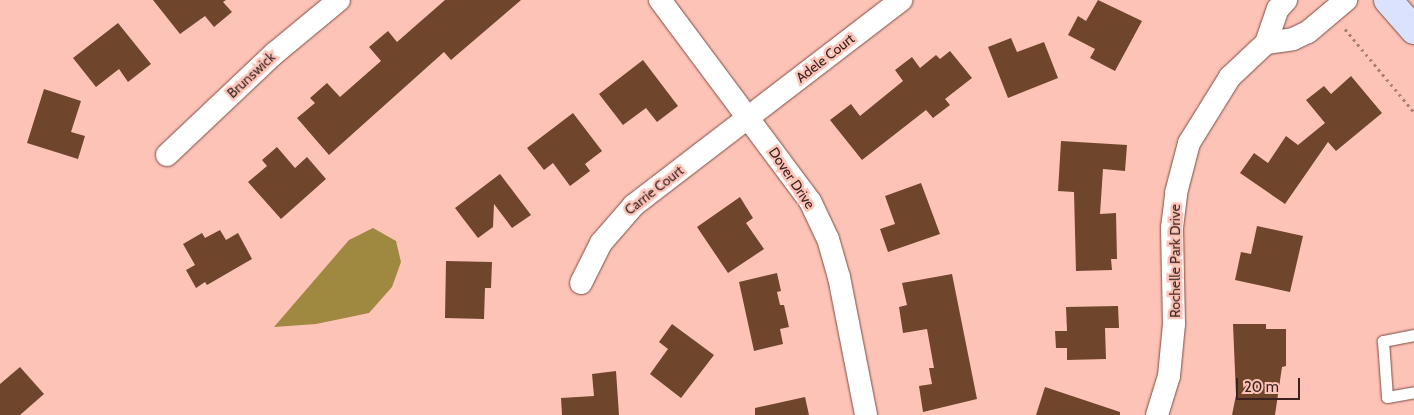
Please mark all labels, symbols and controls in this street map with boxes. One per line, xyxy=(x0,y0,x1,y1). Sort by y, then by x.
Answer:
street label: Adele Court xyxy=(792,30,858,86)
street label: Brunswick xyxy=(224,49,278,101)
street label: Dover Drive xyxy=(765,144,819,212)
street label: Carrie Court xyxy=(621,162,687,218)
street label: Rochelle Park Drive xyxy=(1167,204,1183,318)
scale bar xyxy=(1239,368,1303,400)
text: 20 m xyxy=(1244,378,1279,396)

